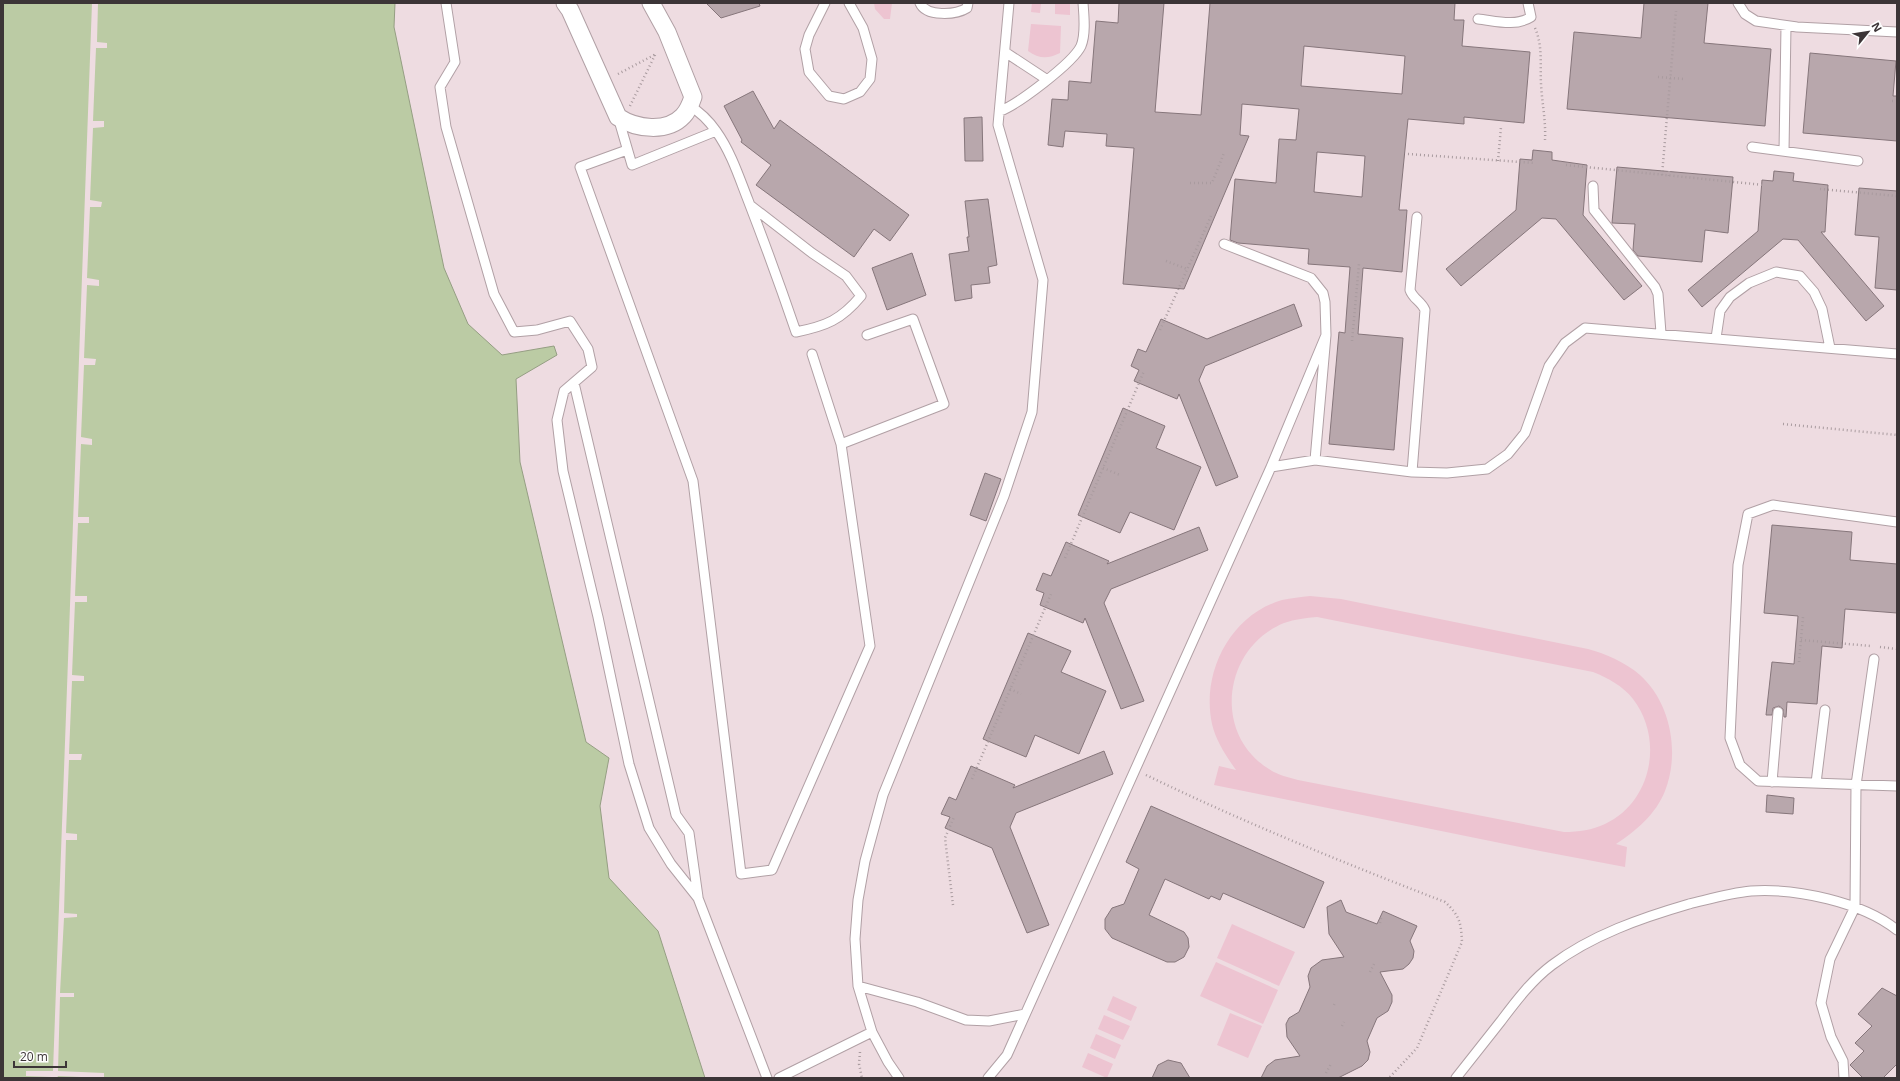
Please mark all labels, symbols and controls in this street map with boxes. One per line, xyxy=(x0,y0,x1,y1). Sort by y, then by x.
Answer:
north arrow xyxy=(1848,12,1888,52)
text: N xyxy=(1868,19,1886,34)
scale bar xyxy=(14,1043,66,1069)
text: 20 m xyxy=(20,1048,48,1065)

